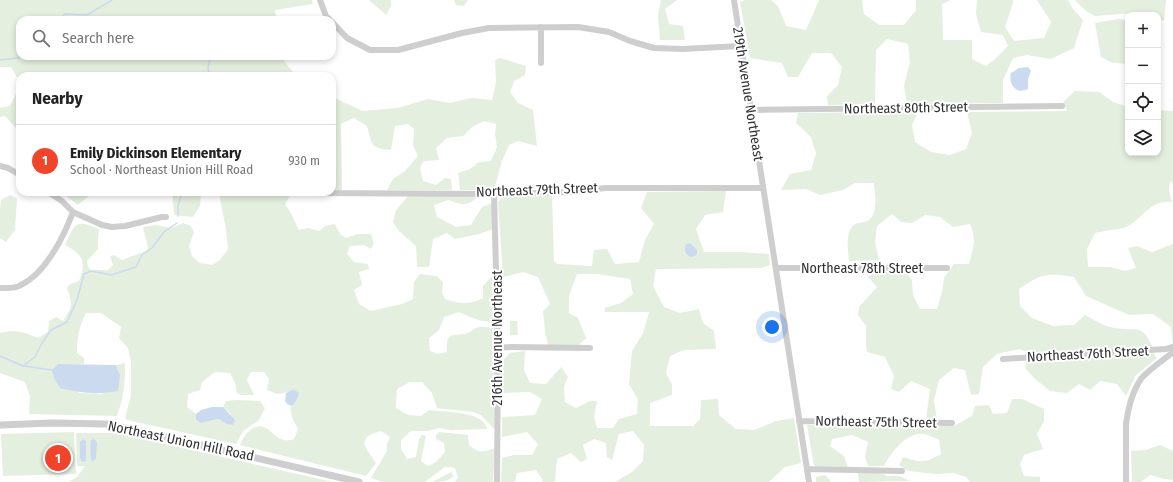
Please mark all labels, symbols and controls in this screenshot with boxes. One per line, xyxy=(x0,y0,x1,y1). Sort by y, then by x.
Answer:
map controls xyxy=(1125,12,1161,156)
button: + xyxy=(1125,12,1161,48)
search box xyxy=(16,16,336,60)
street label: 219th Avenue Northeast xyxy=(729,26,767,163)
icon: search xyxy=(30,27,52,49)
text: Search here xyxy=(62,29,134,47)
button: − xyxy=(1125,48,1161,84)
button: locate xyxy=(1125,84,1161,120)
text: Nearby xyxy=(32,88,83,109)
street label: Northeast 80th Street xyxy=(844,98,969,118)
button: layers xyxy=(1125,120,1161,156)
text: Emily Dickinson Elementary xyxy=(70,144,242,162)
text: 1 xyxy=(42,153,48,168)
text: 930 m xyxy=(288,153,320,168)
text: School · Northeast Union Hill Road xyxy=(70,162,253,177)
street label: Northeast 79th Street xyxy=(476,179,599,201)
street label: Northeast 78th Street xyxy=(801,260,924,277)
street label: 216th Avenue Northeast xyxy=(489,270,506,406)
your location xyxy=(762,317,782,337)
street label: Northeast 76th Street xyxy=(1027,342,1150,366)
street label: Northeast 75th Street xyxy=(815,412,937,432)
street label: Northeast Union Hill Road xyxy=(106,417,256,465)
pin: 1 xyxy=(45,443,71,473)

